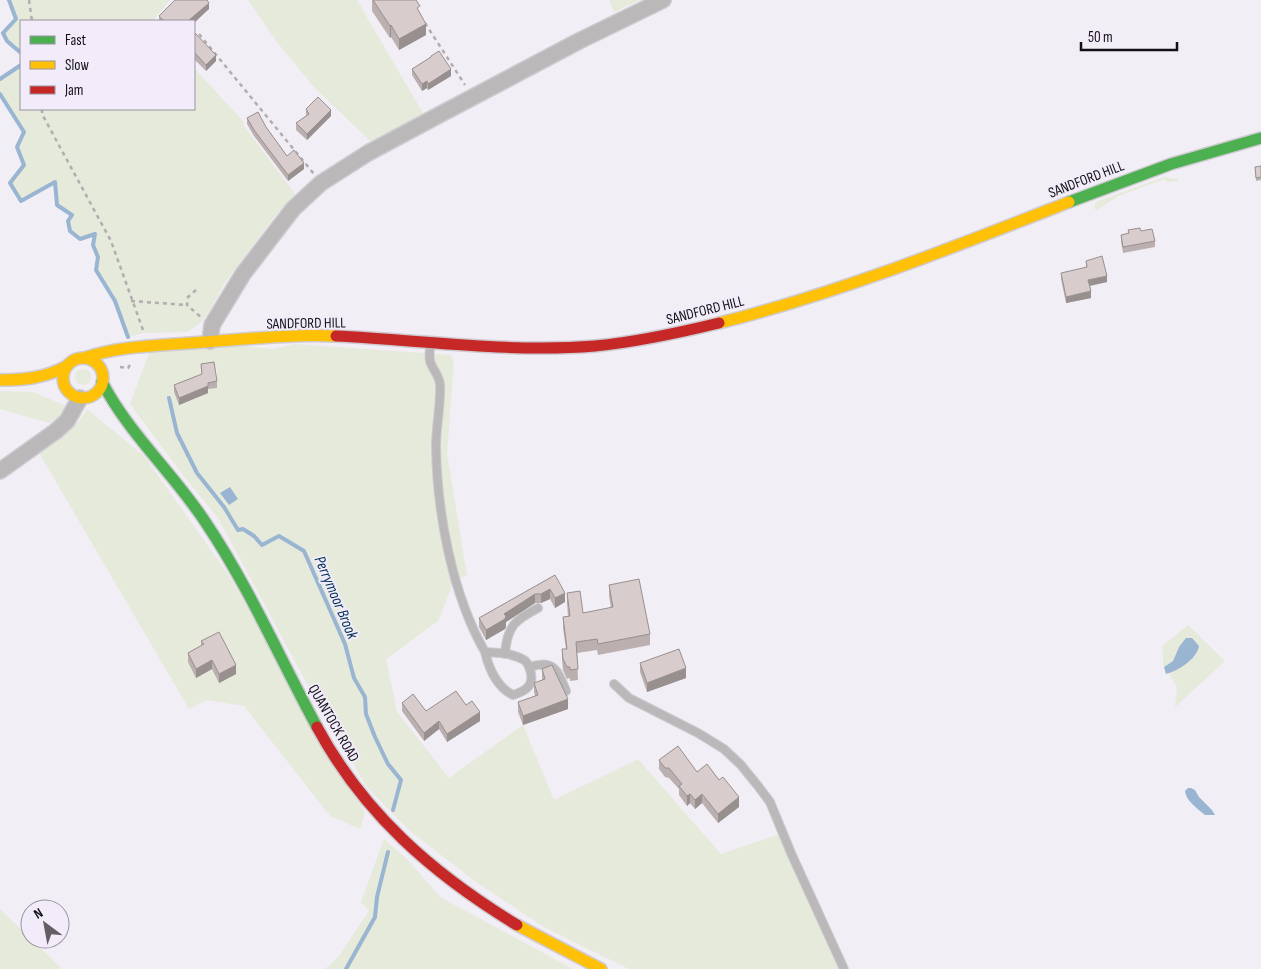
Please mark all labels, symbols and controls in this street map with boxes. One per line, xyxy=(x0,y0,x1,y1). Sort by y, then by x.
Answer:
legend xyxy=(20,20,195,110)
scale bar xyxy=(1081,20,1177,52)
text: 50 m xyxy=(1088,28,1113,47)
text: Fast xyxy=(65,31,87,50)
text: Slow xyxy=(65,56,89,75)
text: Jam xyxy=(64,81,83,100)
street label: SANDFORD HILL xyxy=(1046,156,1127,203)
street label: SANDFORD HILL xyxy=(664,292,746,329)
street label: SANDFORD HILL xyxy=(266,313,346,334)
water label: Perrymoor Brook xyxy=(310,553,362,643)
street label: QUANTOCK ROAD xyxy=(304,681,363,765)
north arrow xyxy=(20,899,70,949)
text: N xyxy=(31,904,46,923)

